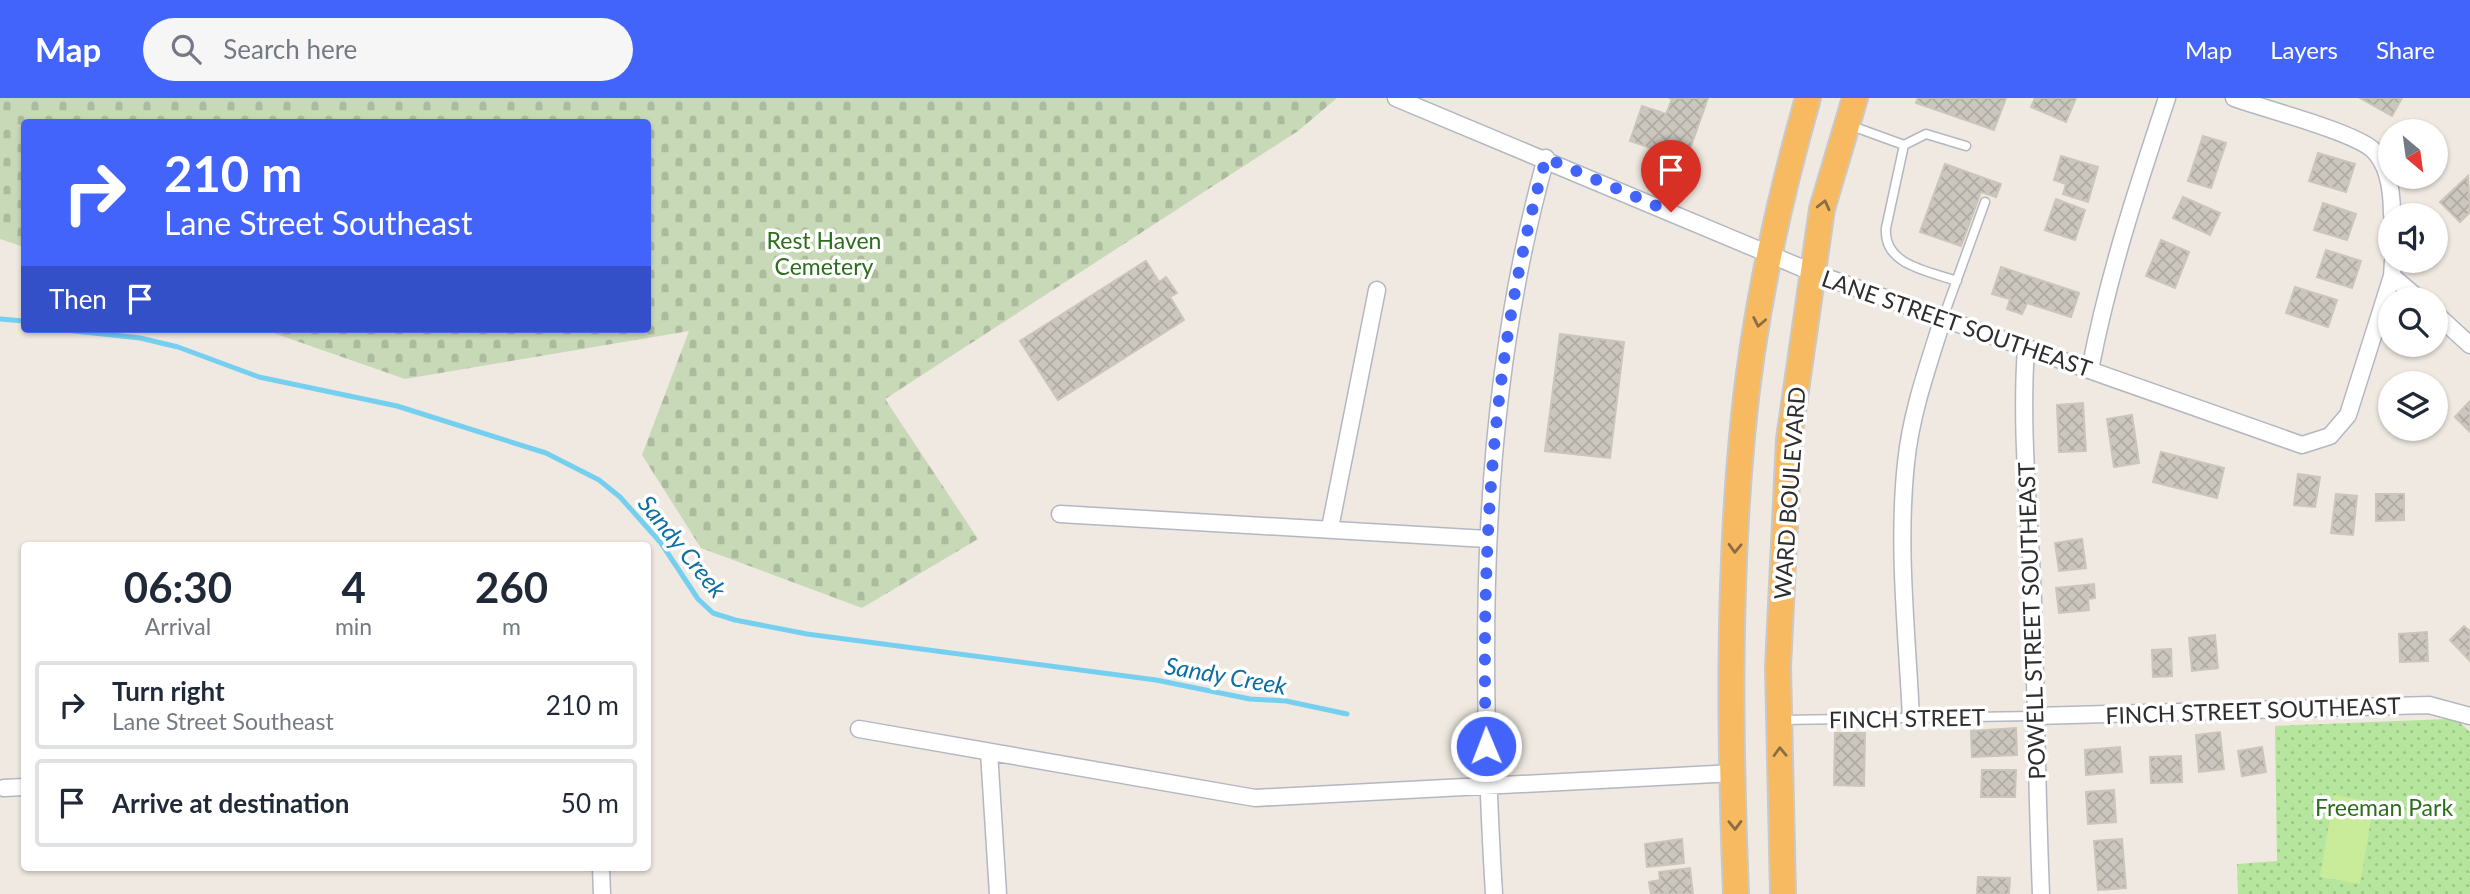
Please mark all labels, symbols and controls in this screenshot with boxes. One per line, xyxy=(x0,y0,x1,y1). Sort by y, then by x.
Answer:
search box xyxy=(143,18,633,81)
text: Map xyxy=(35,29,101,69)
icon: search xyxy=(167,30,205,68)
text: Search here xyxy=(223,33,357,65)
text: Map xyxy=(2185,35,2232,64)
text: Layers xyxy=(2270,35,2338,64)
text: Share xyxy=(2376,35,2435,64)
north arrow xyxy=(2378,119,2448,189)
map controls xyxy=(2378,119,2448,441)
pin xyxy=(1641,140,1701,212)
text: 210 m xyxy=(164,144,302,202)
icon: right xyxy=(49,147,140,238)
icon: arrive xyxy=(1652,151,1690,189)
one-way arrow xyxy=(1816,199,1830,211)
text: Lane Street Southeast xyxy=(164,203,472,242)
button: sound xyxy=(2378,203,2448,273)
park label: Rest Haven Cemetery xyxy=(767,226,881,280)
street label: LANE STREET SOUTHEAST xyxy=(1818,264,2096,383)
icon: arrive xyxy=(121,280,159,318)
text: Then xyxy=(49,283,107,315)
button: search xyxy=(2378,287,2448,357)
one-way arrow xyxy=(1752,316,1767,328)
button: layers xyxy=(2378,371,2448,441)
street label: WARD BOULEVARD xyxy=(1768,386,1810,600)
street label: POWELL STREET SOUTHEAST xyxy=(2011,461,2051,780)
water label: Sandy Creek xyxy=(633,489,733,604)
one-way arrow xyxy=(1727,543,1742,554)
text: 06:30 xyxy=(124,562,232,612)
text: 4 xyxy=(341,562,366,612)
text: 260 xyxy=(475,562,548,612)
text: Arrival xyxy=(145,612,211,640)
text: min xyxy=(335,612,372,640)
text: m xyxy=(502,612,521,640)
water label: Sandy Creek xyxy=(1163,650,1290,700)
text: Turn right xyxy=(112,675,225,707)
icon: right xyxy=(53,686,91,724)
text: 210 m xyxy=(546,689,619,721)
street label: FINCH STREET SOUTHEAST xyxy=(2105,691,2402,729)
street label: FINCH STREET xyxy=(1829,703,1986,733)
text: Lane Street Southeast xyxy=(112,707,334,735)
position arrow xyxy=(1449,709,1523,783)
one-way arrow xyxy=(1772,747,1788,757)
icon: arrive xyxy=(53,784,91,822)
text: Arrive at destination xyxy=(112,787,349,819)
text: 50 m xyxy=(561,787,619,819)
park label: Freeman Park xyxy=(2315,793,2453,821)
one-way arrow xyxy=(1727,819,1742,830)

